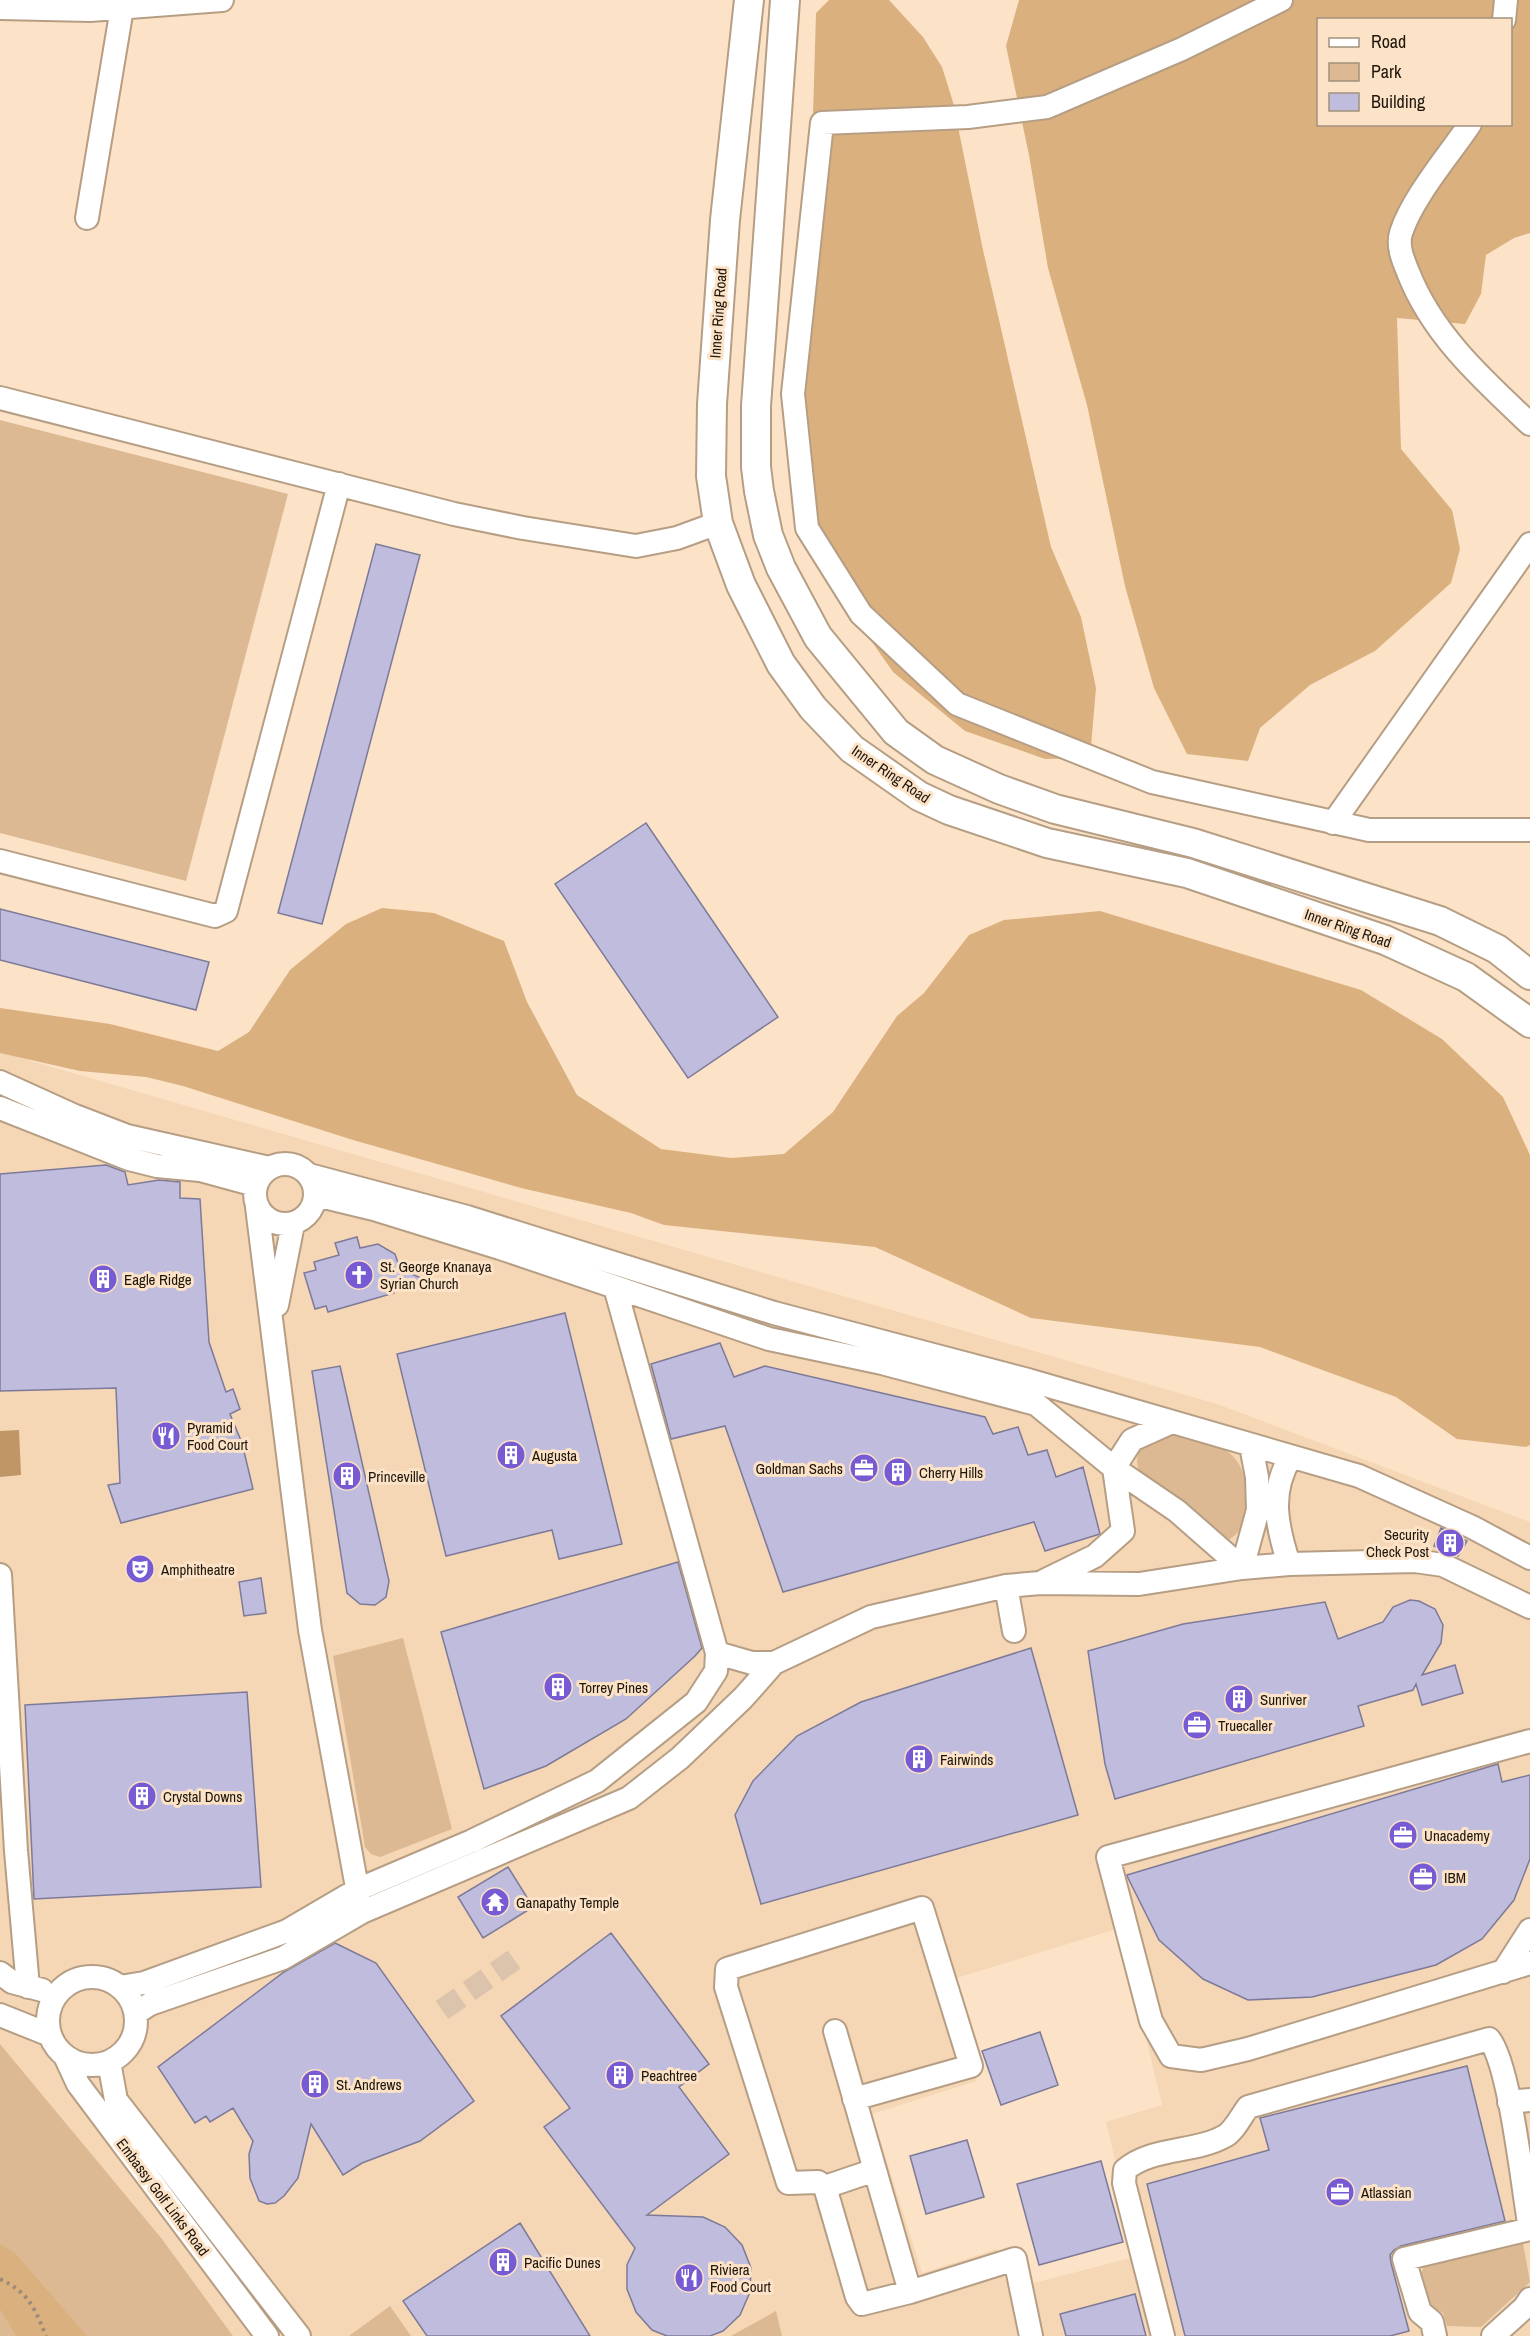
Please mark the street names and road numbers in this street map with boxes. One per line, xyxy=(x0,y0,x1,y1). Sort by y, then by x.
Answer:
street label: Inner Ring Road xyxy=(704,267,732,359)
street label: Inner Ring Road xyxy=(848,740,934,808)
street label: Inner Ring Road xyxy=(1302,903,1394,953)
street label: Embassy Golf Links Road xyxy=(112,2134,214,2260)

